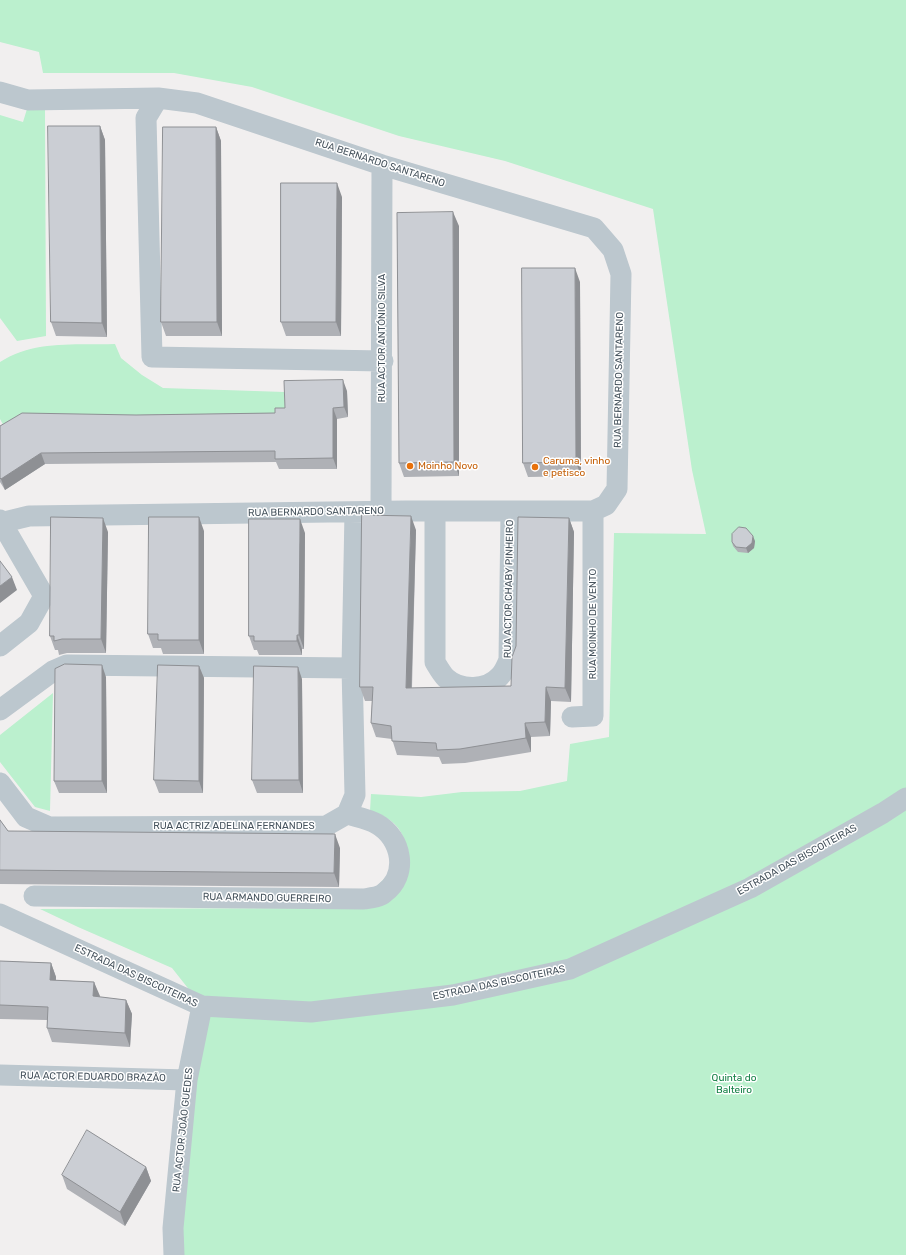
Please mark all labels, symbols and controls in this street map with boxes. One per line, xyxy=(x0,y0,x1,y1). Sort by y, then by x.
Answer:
street label: RUA BERNARDO SANTARENO xyxy=(313,136,447,190)
street label: RUA ACTOR ANTÓNIO SILVA xyxy=(376,274,388,402)
street label: RUA BERNARDO SANTARENO xyxy=(612,312,626,448)
place label: Caruma, vinho e petisco xyxy=(543,455,610,478)
place label: Moinho Novo xyxy=(418,460,478,472)
marker: Moinho Novo xyxy=(405,461,415,471)
marker: Caruma, vinho e petisco xyxy=(530,462,540,472)
street label: RUA BERNARDO SANTARENO xyxy=(248,505,384,519)
street label: RUA ACTOR CHABY PINHEIRO xyxy=(502,520,516,658)
street label: RUA MOINHO DE VENTO xyxy=(587,569,599,679)
street label: RUA ACTRIZ ADELINA FERNANDES xyxy=(153,820,315,832)
street label: ESTRADA DAS BISCOITEIRAS xyxy=(735,822,859,898)
street label: RUA ARMANDO GUERREIRO xyxy=(203,891,331,905)
street label: ESTRADA DAS BISCOITEIRAS xyxy=(72,942,200,1010)
street label: ESTRADA DAS BISCOITEIRAS xyxy=(432,963,566,1003)
street label: RUA ACTOR JOÃO GUEDES xyxy=(170,1067,196,1193)
street label: RUA ACTOR EDUARDO BRAZÃO xyxy=(20,1070,166,1084)
park label: Quinta do Balteiro xyxy=(712,1072,756,1096)

